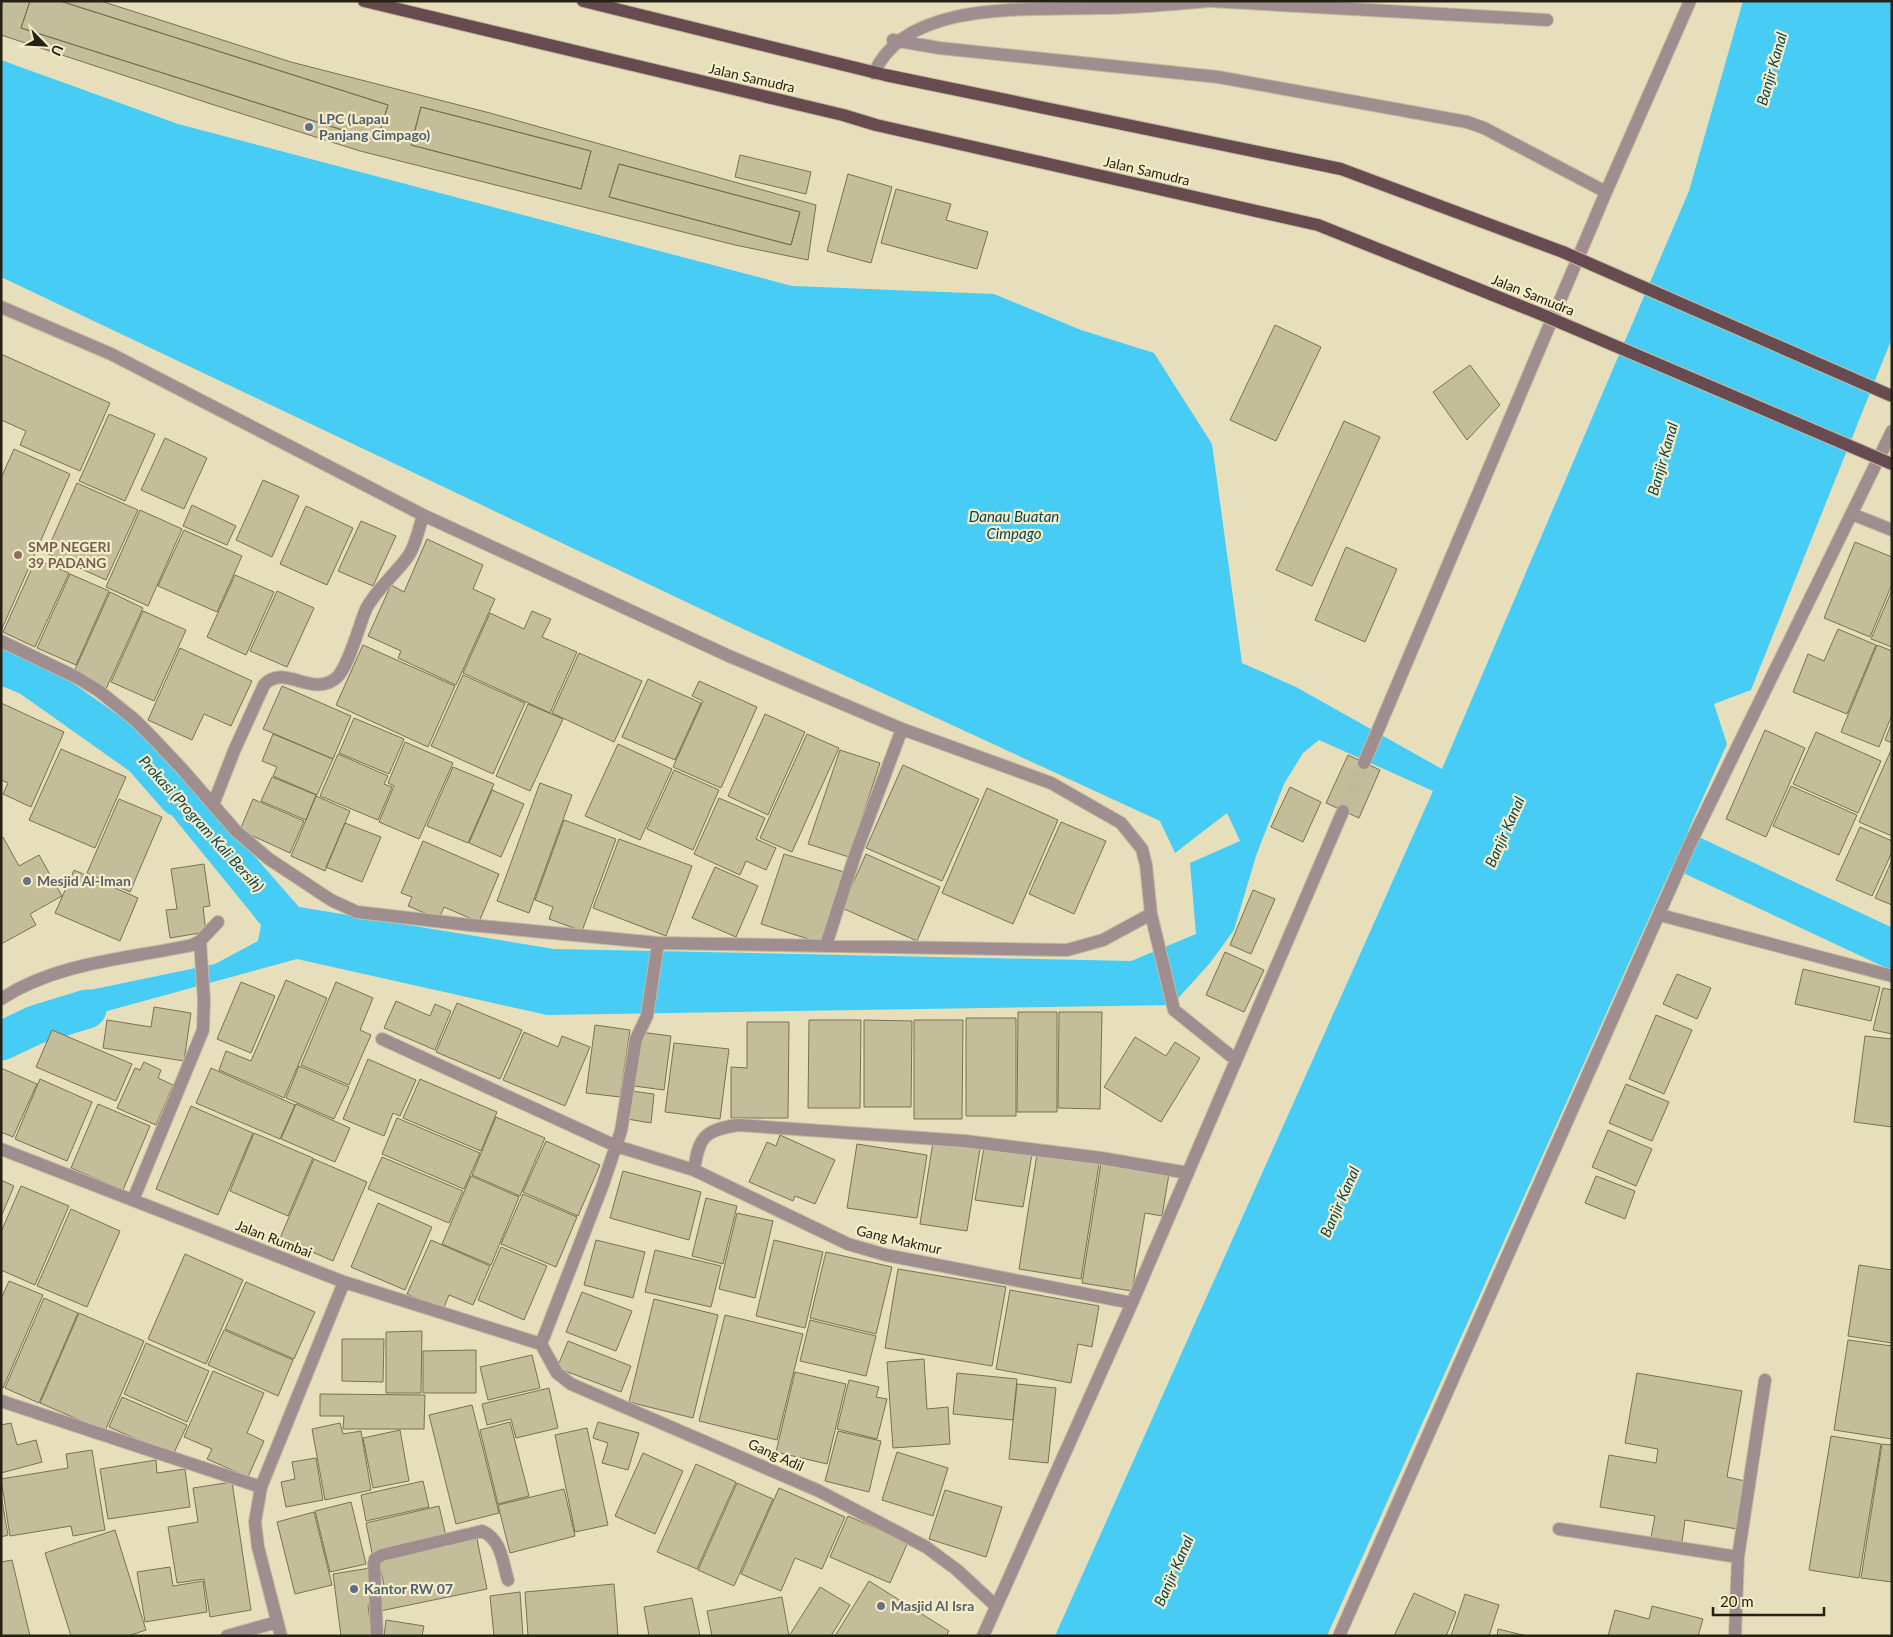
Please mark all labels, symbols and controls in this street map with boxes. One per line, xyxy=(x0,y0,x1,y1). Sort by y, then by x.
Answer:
north arrow xyxy=(20,20,70,70)
water label: Banjir Kanal xyxy=(1752,29,1790,107)
text: U xyxy=(47,42,67,59)
street label: Jalan Samudra xyxy=(707,59,797,96)
place label: LPC (Lapau Panjang Cimpago) xyxy=(319,110,430,143)
marker: LPC (Lapau Panjang Cimpago) xyxy=(303,121,315,133)
street label: Jalan Samudra xyxy=(1102,152,1192,189)
street label: Jalan Samudra xyxy=(1489,270,1577,319)
water label: Banjir Kanal xyxy=(1643,419,1681,497)
water label: Danau Buatan Cimpago xyxy=(969,507,1059,542)
place label: SMP NEGERI 39 PADANG xyxy=(28,538,111,571)
marker: SMP NEGERI 39 PADANG xyxy=(12,549,24,561)
water label: Prokasi (Program Kali Bersih) xyxy=(136,751,268,895)
water label: Banjir Kanal xyxy=(1481,793,1528,870)
place label: Mesjid Al-Iman xyxy=(37,872,131,889)
marker: Mesjid Al-Iman xyxy=(21,875,33,887)
water label: Banjir Kanal xyxy=(1316,1163,1363,1240)
street label: Jalan Rumbai xyxy=(234,1216,315,1261)
street label: Gang Makmur xyxy=(855,1221,943,1258)
street label: Gang Adil xyxy=(746,1435,807,1474)
water label: Banjir Kanal xyxy=(1150,1532,1197,1609)
place label: Kantor RW 07 xyxy=(364,1580,453,1597)
marker: Kantor RW 07 xyxy=(348,1583,360,1595)
scale bar xyxy=(1713,1584,1824,1616)
text: 20 m xyxy=(1720,1592,1754,1610)
place label: Masjid Al Isra xyxy=(891,1597,974,1614)
marker: Masjid Al Isra xyxy=(875,1600,887,1612)

